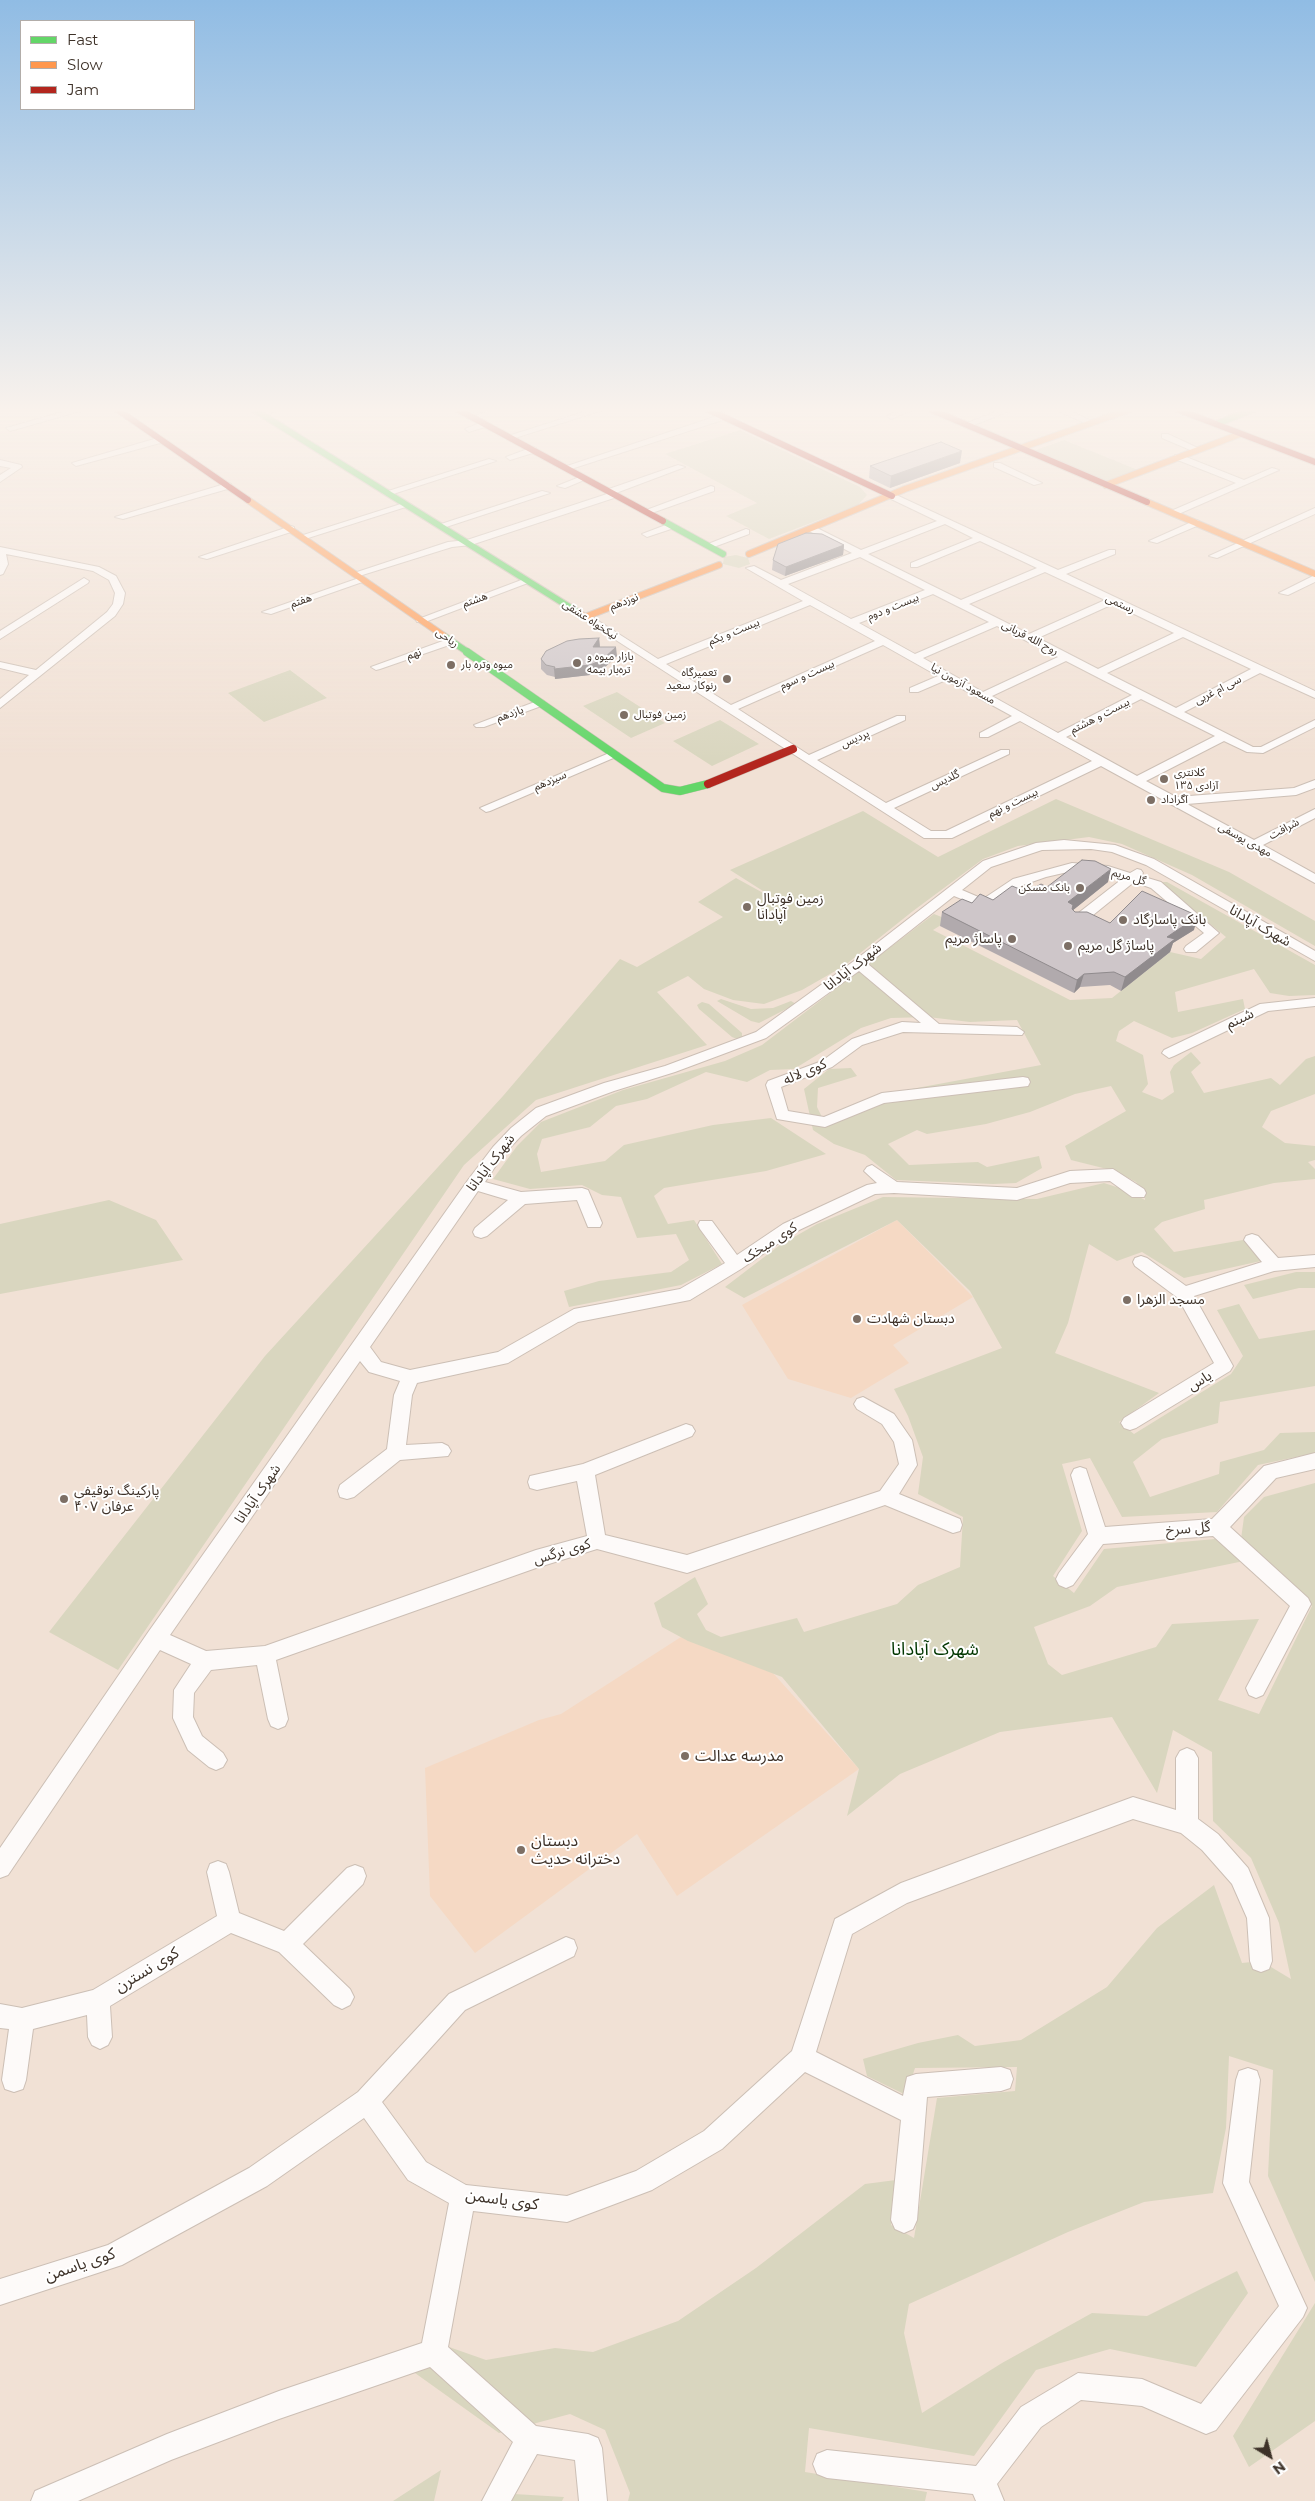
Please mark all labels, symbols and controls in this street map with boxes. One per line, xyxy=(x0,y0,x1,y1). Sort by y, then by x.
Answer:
legend xyxy=(20,20,195,110)
text: Fast xyxy=(67,30,98,49)
text: Slow xyxy=(67,55,103,74)
text: Jam xyxy=(67,80,99,99)
street label: هشتم xyxy=(461,589,489,611)
street label: هفتم xyxy=(288,591,314,611)
street label: نوزدهم xyxy=(608,591,640,613)
street label: بیست و دوم xyxy=(865,591,921,623)
street label: رستمی xyxy=(1103,591,1137,617)
street label: نیکخواه عشقی xyxy=(560,597,620,643)
street label: بیست و یکم xyxy=(706,616,762,648)
street label: روح الله قربانی xyxy=(999,618,1061,658)
street label: ریاحی xyxy=(433,625,461,651)
street label: نهم xyxy=(405,645,423,663)
place label: بازار میوه و تره‌بار بیمه xyxy=(587,650,634,676)
marker: بازار میوه و تره‌بار بیمه xyxy=(571,657,583,669)
street label: بیست و سوم xyxy=(778,657,836,693)
place label: میوه وتره بار xyxy=(461,658,513,672)
marker: میوه وتره بار xyxy=(445,659,457,671)
street label: مسعود آزمون نیا xyxy=(928,661,998,707)
place label: تعمیرگاه رنوکار سعید xyxy=(666,666,717,692)
marker: تعمیرگاه رنوکار سعید xyxy=(721,673,733,685)
street label: سی ام غربی xyxy=(1192,673,1244,707)
street label: بیست و هشتم xyxy=(1068,695,1132,737)
street label: یازدهم xyxy=(495,703,525,725)
place label: زمین فوتبال xyxy=(634,708,686,722)
marker: زمین فوتبال xyxy=(618,709,630,721)
street label: پردیس xyxy=(839,727,871,751)
place label: کلانتری ۱۳۵ آزادی xyxy=(1174,766,1218,792)
street label: گلدیس xyxy=(928,767,962,793)
street label: سیزدهم xyxy=(532,768,568,794)
marker: کلانتری ۱۳۵ آزادی xyxy=(1158,773,1170,785)
street label: بیست و نهم xyxy=(986,785,1040,821)
place label: آگراداد xyxy=(1161,793,1188,807)
marker: آگراداد xyxy=(1145,794,1157,806)
street label: شرافت xyxy=(1267,816,1301,842)
street label: مهدی یوسفی xyxy=(1216,820,1274,860)
street label: گل مریم xyxy=(1110,866,1148,888)
place label: بانک مسکن xyxy=(1019,881,1070,895)
marker: بانک مسکن xyxy=(1074,882,1086,894)
place label: زمین فوتبال آپادانا xyxy=(757,891,824,924)
marker: زمین فوتبال آپادانا xyxy=(741,901,753,913)
street label: شهرک آپادانا xyxy=(1226,902,1294,950)
place label: بانک پاسارگاد xyxy=(1133,912,1206,928)
marker: بانک پاسارگاد xyxy=(1117,914,1129,926)
place label: پاساژ مریم xyxy=(945,931,1002,947)
marker: پاساژ مریم xyxy=(1006,933,1018,945)
place label: پاساژ گل مریم xyxy=(1078,938,1154,954)
street label: شهرک آپادانا xyxy=(821,939,885,995)
marker: پاساژ گل مریم xyxy=(1062,940,1074,952)
street label: شبنم xyxy=(1224,1005,1256,1033)
street label: کوی لاله xyxy=(781,1055,829,1089)
street label: شهرک آپادانا xyxy=(463,1131,519,1195)
street label: کوی میخک xyxy=(740,1219,800,1267)
place label: مسجد الزهرا xyxy=(1137,1292,1205,1308)
marker: مسجد الزهرا xyxy=(1121,1294,1133,1306)
place label: دبستان شهادت xyxy=(867,1311,955,1327)
marker: دبستان شهادت xyxy=(851,1313,863,1325)
street label: یاس xyxy=(1185,1367,1215,1395)
street label: شهرک آپادانا xyxy=(232,1461,284,1527)
place label: پارکینگ توقیفی عرفان ۴۰۷ xyxy=(74,1483,159,1515)
marker: پارکینگ توقیفی عرفان ۴۰۷ xyxy=(58,1493,70,1505)
street label: گل سرخ xyxy=(1165,1519,1211,1539)
street label: کوی نرگس xyxy=(531,1535,593,1569)
district label: شهرک آپادانا xyxy=(891,1639,979,1661)
place label: مدرسه عدالت xyxy=(695,1746,784,1766)
marker: مدرسه عدالت xyxy=(679,1750,691,1762)
place label: دبستان دخترانه حدیث xyxy=(531,1831,620,1869)
marker: دبستان دخترانه حدیث xyxy=(515,1844,527,1856)
street label: کوی نسترن xyxy=(111,1943,183,1997)
street label: کوی یاسمن xyxy=(464,2185,540,2215)
street label: کوی یاسمن xyxy=(42,2244,118,2286)
north arrow xyxy=(1245,2431,1295,2481)
text: N xyxy=(1269,2457,1289,2479)

